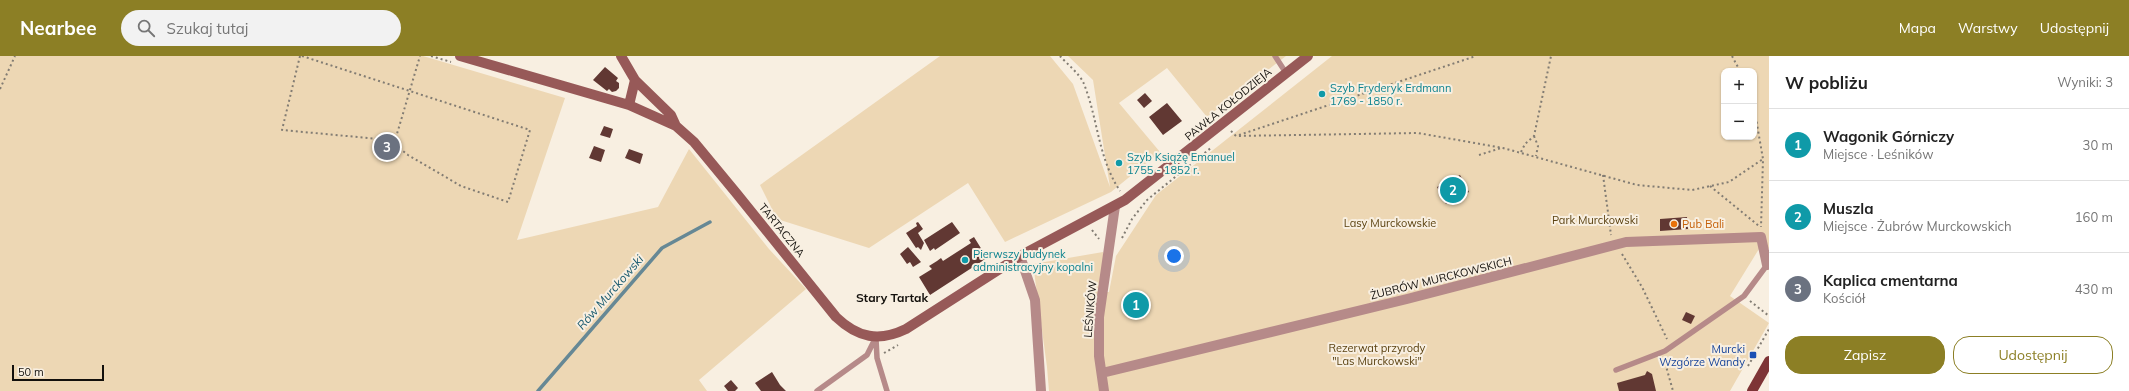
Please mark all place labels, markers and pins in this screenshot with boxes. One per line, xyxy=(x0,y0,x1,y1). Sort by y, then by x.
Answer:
place label: Szyb Fryderyk Erdmann 1769 - 1850 r. xyxy=(1330,81,1451,108)
marker: Szyb Fryderyk Erdmann 1769 - 1850 r. xyxy=(1317,89,1327,99)
pin: 3 xyxy=(374,132,400,162)
place label: Szyb Książę Emanuel 1755 - 1852 r. xyxy=(1127,150,1235,177)
marker: Szyb Książę Emanuel 1755 - 1852 r. xyxy=(1114,158,1124,168)
pin: 2 xyxy=(1440,175,1466,205)
place label: Pub Bali xyxy=(1682,217,1724,231)
marker: Pub Bali xyxy=(1669,219,1679,229)
place label: Pierwszy budynek administracyjny kopalni xyxy=(973,247,1093,274)
marker: Pierwszy budynek administracyjny kopalni xyxy=(960,255,970,265)
pin: 1 xyxy=(1123,290,1149,320)
place label: Murcki Wzgórze Wandy xyxy=(1659,342,1745,369)
marker: Murcki Wzgórze Wandy xyxy=(1748,350,1758,360)

